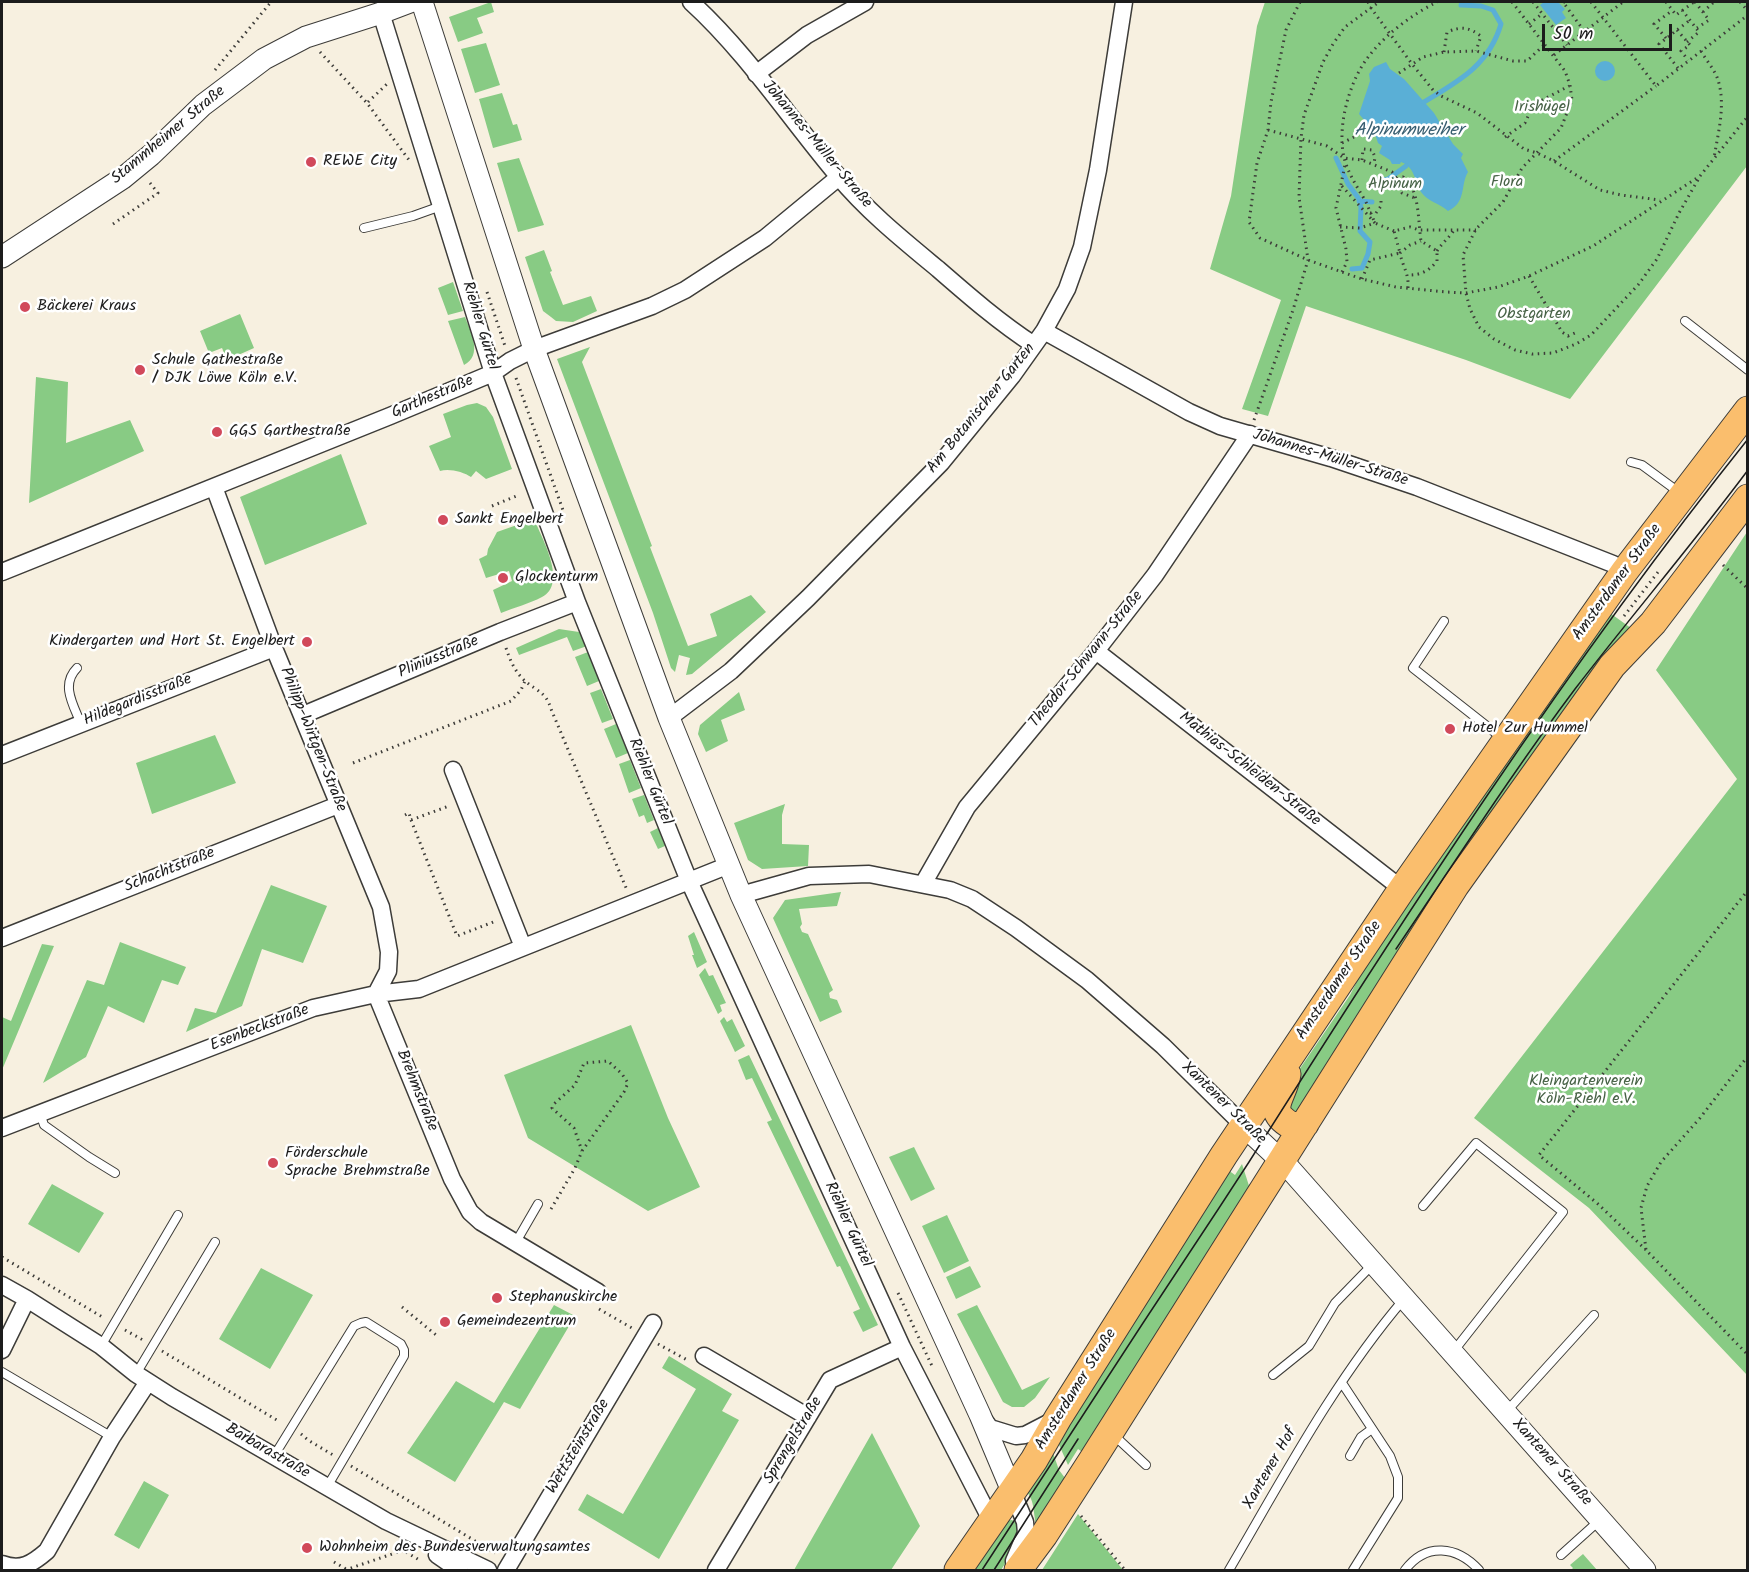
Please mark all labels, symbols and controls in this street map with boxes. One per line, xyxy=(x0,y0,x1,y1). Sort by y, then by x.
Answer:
scale bar xyxy=(1545,12,1676,50)
text: 50 m xyxy=(1553,20,1593,49)
street label: Johannes-Müller-Straße xyxy=(757,77,875,213)
street label: Stammheimer Straße xyxy=(108,83,230,189)
park label: Irishügel xyxy=(1514,98,1570,118)
water label: Alpinumweiher xyxy=(1354,121,1464,143)
place label: REWE City xyxy=(323,152,397,172)
marker: REWE City xyxy=(304,155,318,169)
park label: Flora xyxy=(1491,173,1523,193)
park label: Alpinum xyxy=(1368,175,1422,195)
street label: Riehler Gürtel xyxy=(456,279,502,373)
place label: Bäckerei Kraus xyxy=(37,297,136,317)
marker: Bäckerei Kraus xyxy=(18,300,32,314)
park label: Obstgarten xyxy=(1497,305,1571,325)
street label: Am Botanischen Garten xyxy=(924,340,1040,478)
place label: Schule Gathestraße / DJK Löwe Köln e.V. xyxy=(152,351,297,389)
marker: Schule Gathestraße / DJK Löwe Köln e.V. xyxy=(133,363,147,377)
street label: Garthestraße xyxy=(389,372,477,424)
place label: GGS Garthestraße xyxy=(229,422,350,442)
marker: GGS Garthestraße xyxy=(210,425,224,439)
street label: Johannes-Müller-Straße xyxy=(1250,426,1410,492)
place label: Sankt Engelbert xyxy=(455,510,563,530)
marker: Sankt Engelbert xyxy=(436,513,450,527)
street label: Amsterdamer Straße xyxy=(1569,521,1667,645)
place label: Glockenturm xyxy=(515,568,598,588)
marker: Glockenturm xyxy=(496,571,510,585)
street label: Theodor-Schwann-Straße xyxy=(1026,588,1148,732)
place label: Kindergarten und Hort St. Engelbert xyxy=(49,632,295,652)
street label: Pliniusstraße xyxy=(396,632,482,684)
marker: Kindergarten und Hort St. Engelbert xyxy=(300,635,314,649)
street label: Philipp-Wirtgen-Straße xyxy=(274,665,350,815)
street label: Hildegardisstraße xyxy=(81,671,195,731)
street label: Mathias-Schleiden-Straße xyxy=(1174,709,1324,831)
place label: Hotel Zur Hummel xyxy=(1462,719,1588,739)
marker: Hotel Zur Hummel xyxy=(1443,722,1457,736)
street label: Riehler Gürtel xyxy=(623,736,675,828)
street label: Schachtstraße xyxy=(122,844,218,898)
street label: Amsterdamer Straße xyxy=(1293,918,1387,1044)
street label: Esenbeckstraße xyxy=(208,1001,312,1057)
street label: Brehmstraße xyxy=(391,1047,441,1135)
street label: Xantener Straße xyxy=(1176,1059,1270,1149)
park label: Kleingartenverein Köln-Riehl e.V. xyxy=(1529,1072,1643,1110)
place label: Förderschule Sprache Brehmstraße xyxy=(285,1144,430,1182)
marker: Förderschule Sprache Brehmstraße xyxy=(266,1156,280,1170)
street label: Riehler Gürtel xyxy=(819,1179,875,1271)
place label: Stephanuskirche xyxy=(509,1288,617,1308)
marker: Stephanuskirche xyxy=(490,1291,504,1305)
place label: Gemeindezentrum xyxy=(457,1312,576,1332)
marker: Gemeindezentrum xyxy=(438,1315,452,1329)
street label: Amsterdamer Straße xyxy=(1032,1326,1122,1454)
street label: Sprengelstraße xyxy=(760,1394,828,1488)
street label: Wettsteinstraße xyxy=(543,1396,615,1498)
street label: Xantener Straße xyxy=(1507,1415,1595,1511)
street label: Barbarastraße xyxy=(221,1420,313,1484)
street label: Xantener Hof xyxy=(1240,1425,1302,1513)
place label: Wohnheim des Bundesverwaltungsamtes xyxy=(319,1538,590,1558)
marker: Wohnheim des Bundesverwaltungsamtes xyxy=(300,1541,314,1555)

